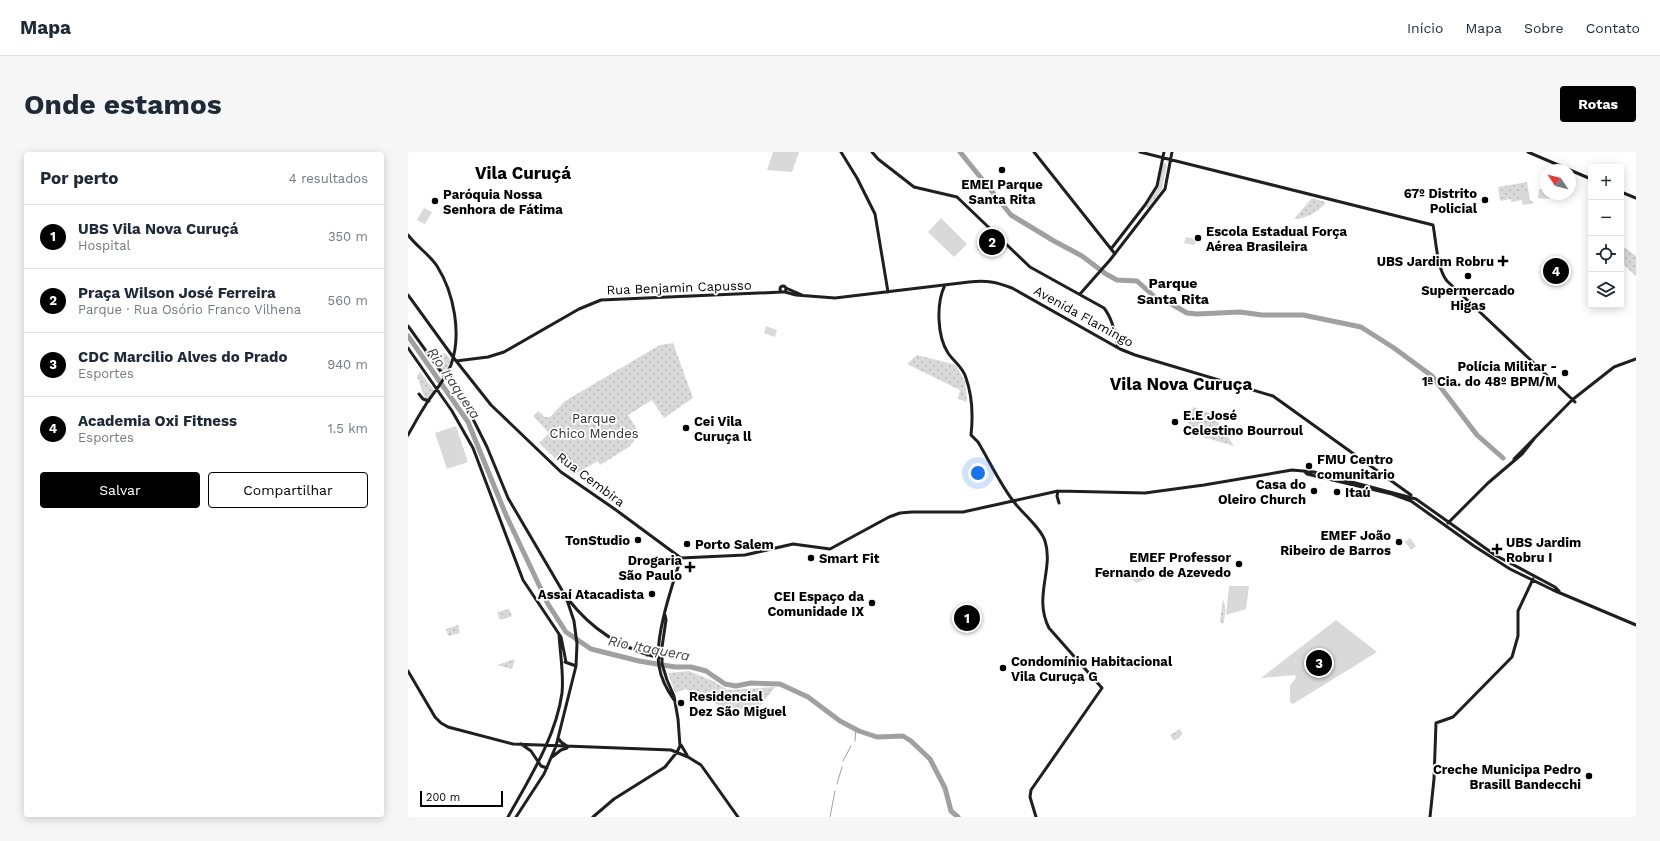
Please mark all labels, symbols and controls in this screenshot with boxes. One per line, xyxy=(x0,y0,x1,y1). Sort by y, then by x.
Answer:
text: Mapa xyxy=(20,16,71,39)
text: Início xyxy=(1407,20,1443,36)
text: Mapa xyxy=(1465,20,1502,36)
text: Sobre xyxy=(1524,20,1564,36)
text: Contato xyxy=(1586,20,1640,36)
button: Rotas xyxy=(1560,86,1636,122)
text: Onde estamos xyxy=(24,88,222,121)
district label: Vila Curuçá xyxy=(475,163,571,183)
north arrow xyxy=(1540,164,1576,200)
map controls xyxy=(1588,164,1624,308)
button: + xyxy=(1588,164,1624,200)
marker: EMEI Parque Santa Rita xyxy=(997,165,1007,175)
text: Por perto xyxy=(40,168,118,188)
text: 4 resultados xyxy=(289,171,368,186)
place label: EMEI Parque Santa Rita xyxy=(961,177,1043,207)
place label: 67º Distrito Policial xyxy=(1404,186,1478,216)
place label: Paróquia Nossa Senhora de Fátima xyxy=(443,187,563,217)
marker: 67º Distrito Policial xyxy=(1480,195,1490,205)
marker: Paróquia Nossa Senhora de Fátima xyxy=(430,196,440,206)
button: − xyxy=(1588,200,1624,236)
text: UBS Vila Nova Curuçá xyxy=(78,220,238,238)
place label: Escola Estadual Força Aérea Brasileira xyxy=(1206,224,1348,254)
pin: 2 xyxy=(979,227,1005,257)
text: 1 xyxy=(50,229,56,244)
text: 350 m xyxy=(328,229,368,244)
marker: Escola Estadual Força Aérea Brasileira xyxy=(1193,233,1203,243)
button: locate xyxy=(1588,236,1624,272)
text: Hospital xyxy=(78,238,130,253)
place label: UBS Jardim Robru xyxy=(1377,254,1494,269)
marker: UBS Jardim Robru xyxy=(1497,255,1509,267)
pin: 4 xyxy=(1543,256,1569,286)
marker: Supermercado Higas xyxy=(1463,271,1473,281)
button: layers xyxy=(1588,272,1624,308)
district label: Parque Santa Rita xyxy=(1137,275,1210,307)
street label: Rua Benjamin Capusso xyxy=(606,277,752,298)
street label: Avenida Flamingo xyxy=(1031,283,1136,350)
place label: Supermercado Higas xyxy=(1421,283,1515,313)
text: Praça Wilson José Ferreira xyxy=(78,284,276,302)
text: 2 xyxy=(49,293,57,308)
text: 560 m xyxy=(328,293,368,308)
text: Parque · Rua Osório Franco Vilhena xyxy=(78,302,301,317)
water label: Rio Itaquera xyxy=(424,344,484,422)
text: CDC Marcilio Alves do Prado xyxy=(78,348,287,366)
text: 3 xyxy=(49,357,57,372)
text: 940 m xyxy=(327,357,368,372)
place label: Polícia Militar - 1ª Cia. do 48º BPM/M xyxy=(1422,359,1557,389)
text: Esportes xyxy=(78,366,134,381)
marker: Polícia Militar - 1ª Cia. do 48º BPM/M xyxy=(1560,368,1570,378)
district label: Vila Nova Curuça xyxy=(1110,374,1252,394)
place label: E.E José Celestino Bourroul xyxy=(1183,408,1304,438)
park label: Parque Chico Mendes xyxy=(550,411,639,441)
text: Academia Oxi Fitness xyxy=(78,412,237,430)
place label: Cei Vila Curuça ll xyxy=(694,414,752,444)
marker: E.E José Celestino Bourroul xyxy=(1170,417,1180,427)
text: 4 xyxy=(49,421,57,436)
text: 1.5 km xyxy=(328,421,368,436)
marker: Cei Vila Curuça ll xyxy=(681,423,691,433)
text: Esportes xyxy=(78,430,134,445)
street label: Rua Cembira xyxy=(554,449,628,510)
place label: FMU Centro comunitario xyxy=(1317,452,1395,482)
marker: FMU Centro comunitario xyxy=(1304,461,1314,471)
your location xyxy=(968,463,988,483)
button: Salvar xyxy=(40,472,200,508)
button: Compartilhar xyxy=(208,472,368,508)
place label: Casa do Oleiro Church xyxy=(1218,477,1306,507)
place label: Itaú xyxy=(1345,485,1371,500)
marker: Casa do Oleiro Church xyxy=(1309,486,1319,496)
marker: Itaú xyxy=(1332,487,1342,497)
place label: EMEF João Ribeiro de Barros xyxy=(1280,528,1391,558)
place label: TonStudio xyxy=(565,533,630,548)
marker: TonStudio xyxy=(633,535,643,545)
place label: UBS Jardim Robru I xyxy=(1506,535,1581,565)
place label: Porto Salem xyxy=(695,537,774,552)
marker: EMEF João Ribeiro de Barros xyxy=(1394,537,1404,547)
marker: Porto Salem xyxy=(682,539,692,549)
marker: UBS Jardim Robru I xyxy=(1491,543,1503,555)
place label: EMEF Professor Fernando de Azevedo xyxy=(1095,550,1231,580)
place label: Smart Fit xyxy=(819,551,880,566)
place label: Drogaria São Paulo xyxy=(618,553,682,583)
marker: Smart Fit xyxy=(806,553,816,563)
marker: EMEF Professor Fernando de Azevedo xyxy=(1234,559,1244,569)
marker: Drogaria São Paulo xyxy=(685,562,695,572)
place label: Assaí Atacadista xyxy=(538,587,644,602)
marker: Assaí Atacadista xyxy=(647,589,657,599)
place label: CEI Espaço da Comunidade IX xyxy=(767,589,864,619)
marker: CEI Espaço da Comunidade IX xyxy=(867,598,877,608)
pin: 1 xyxy=(954,603,980,633)
water label: Rio Itaquera xyxy=(607,632,691,664)
pin: 3 xyxy=(1306,648,1332,678)
place label: Condomínio Habitacional Vila Curuça G xyxy=(1011,654,1173,684)
marker: Condomínio Habitacional Vila Curuça G xyxy=(998,663,1008,673)
place label: Residencial Dez São Miguel xyxy=(689,689,787,719)
marker: Residencial Dez São Miguel xyxy=(676,698,686,708)
place label: Creche Municipa Pedro Brasill Bandecchi xyxy=(1433,762,1581,792)
marker: Creche Municipa Pedro Brasill Bandecchi xyxy=(1584,771,1594,781)
scale bar xyxy=(420,789,503,808)
text: 200 m xyxy=(426,791,460,804)

